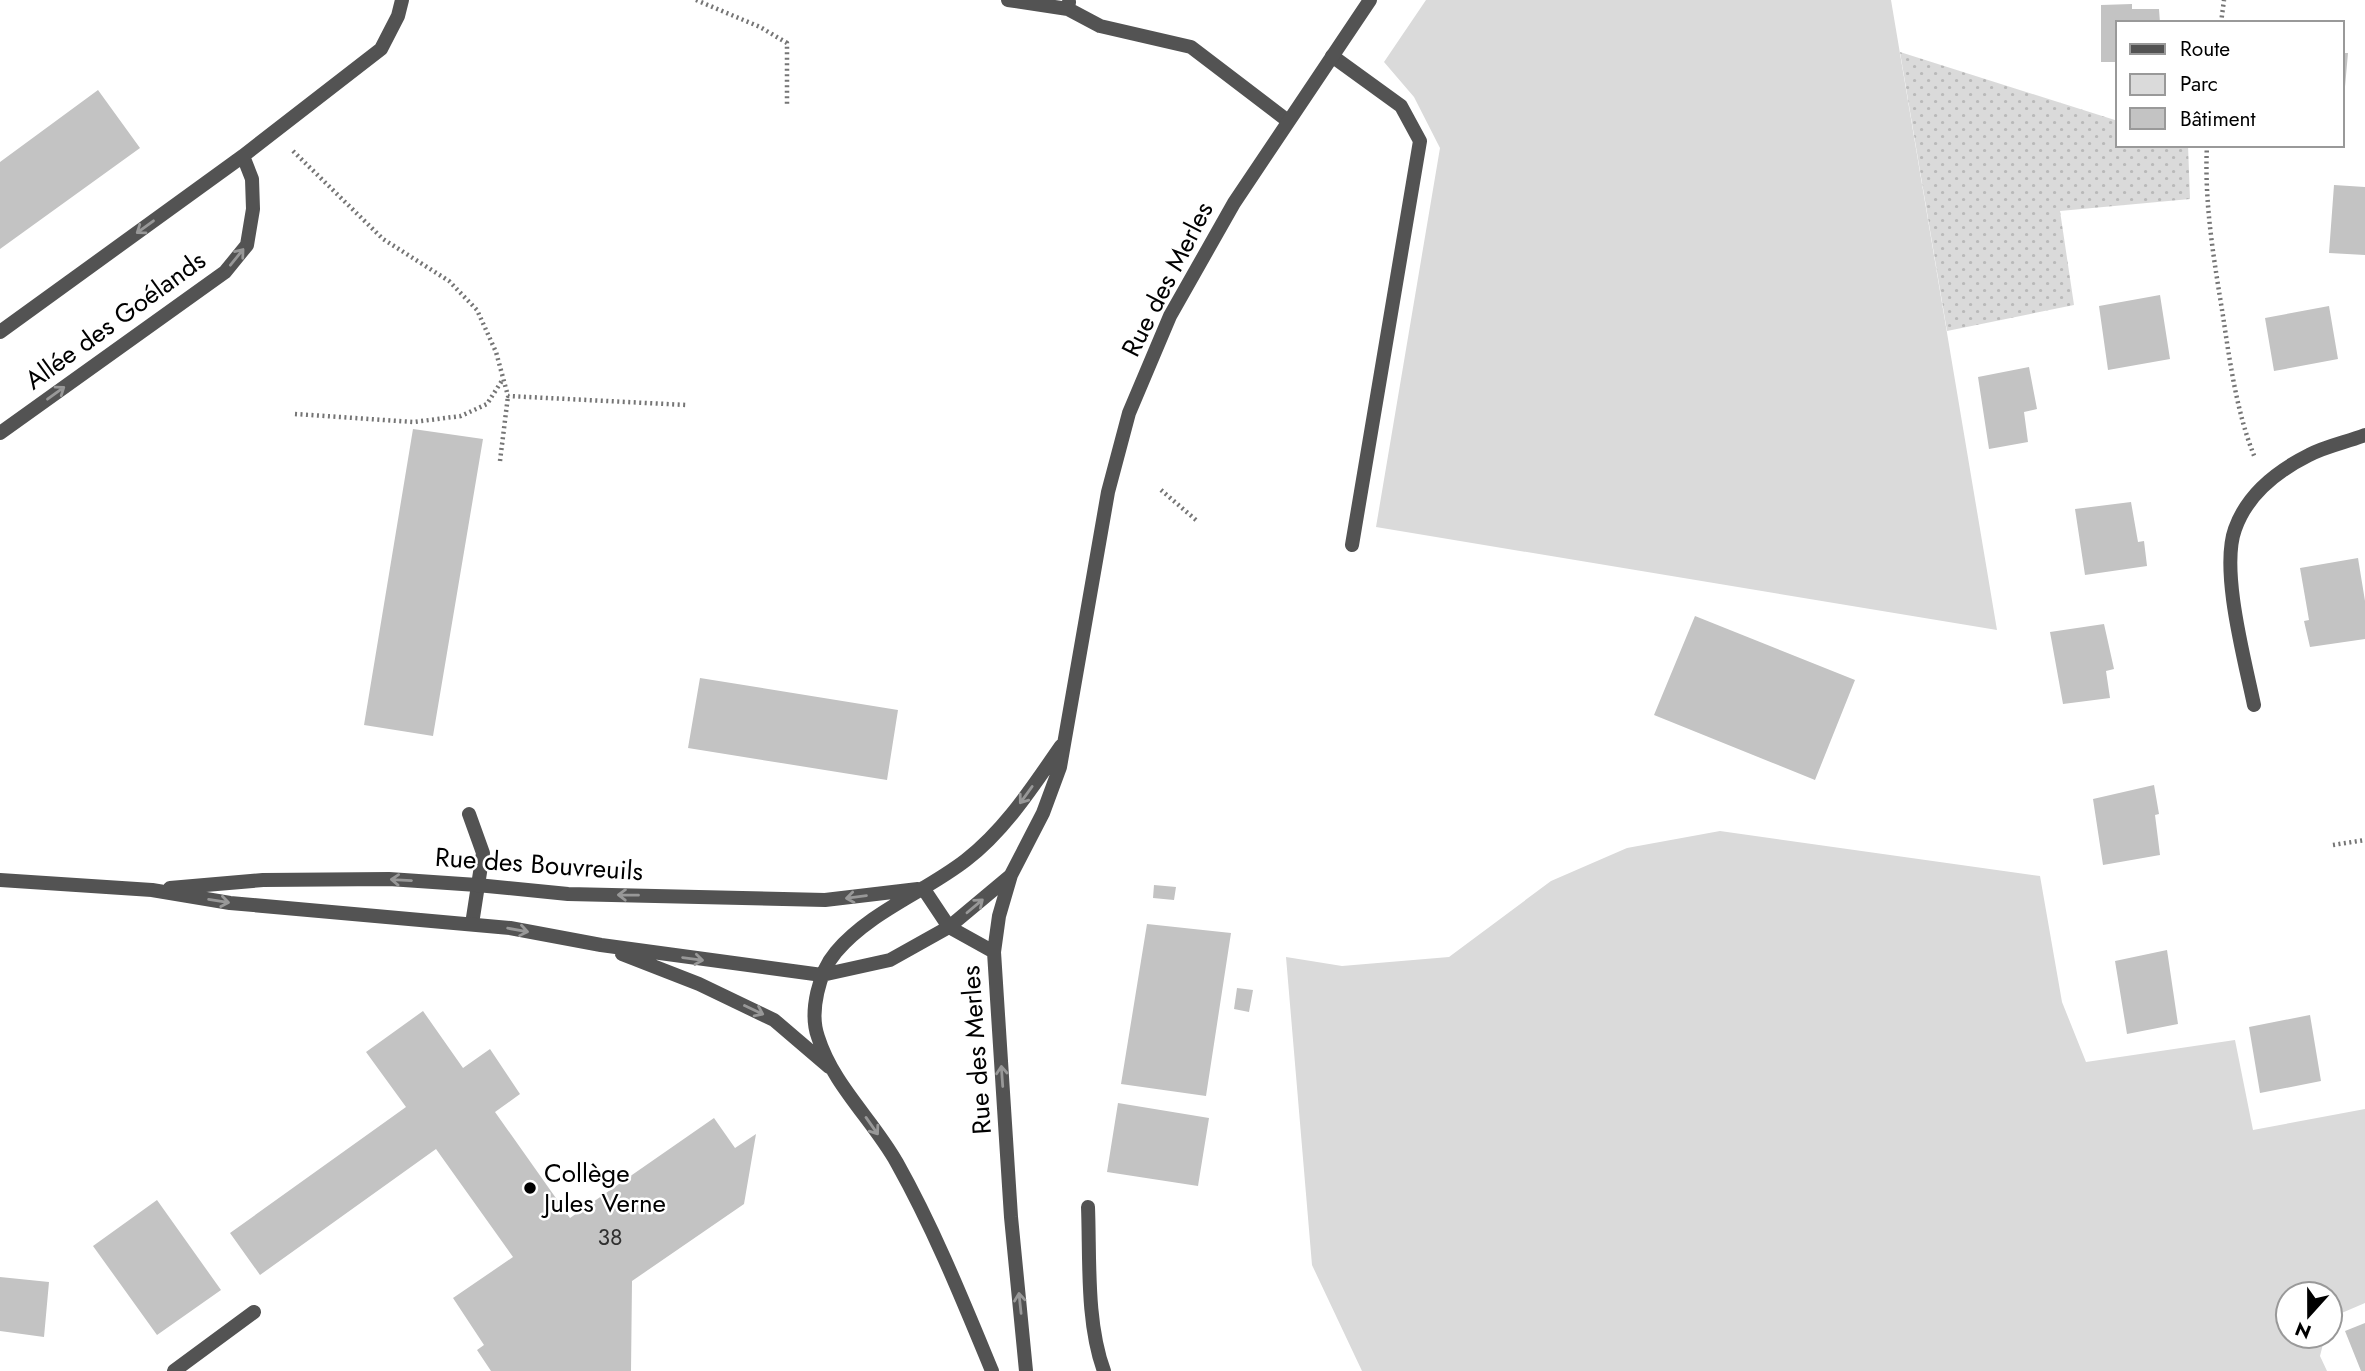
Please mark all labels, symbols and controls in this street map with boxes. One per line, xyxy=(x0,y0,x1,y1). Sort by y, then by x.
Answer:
legend xyxy=(2116,21,2344,147)
text: Route xyxy=(2180,34,2230,64)
text: Parc xyxy=(2180,69,2218,99)
text: Bâtiment xyxy=(2180,104,2256,134)
street label: Rue des Merles xyxy=(1112,195,1222,363)
one-way arrow xyxy=(136,219,155,234)
street label: Allée des Goélands xyxy=(17,241,213,399)
one-way arrow xyxy=(229,249,245,267)
one-way arrow xyxy=(46,386,65,401)
one-way arrow xyxy=(1019,785,1034,803)
street label: Rue des Bouvreuils xyxy=(434,838,644,890)
one-way arrow xyxy=(391,873,413,886)
one-way arrow xyxy=(617,888,640,902)
one-way arrow xyxy=(845,890,867,903)
one-way arrow xyxy=(207,895,230,908)
one-way arrow xyxy=(965,898,983,914)
one-way arrow xyxy=(507,924,529,937)
one-way arrow xyxy=(681,952,704,965)
street label: Rue des Merles xyxy=(951,964,1001,1136)
one-way arrow xyxy=(743,1004,764,1018)
one-way arrow xyxy=(995,1065,1008,1088)
one-way arrow xyxy=(865,1116,879,1136)
place label: Collège Jules Verne xyxy=(541,1154,666,1222)
marker: Collège Jules Verne xyxy=(522,1180,538,1196)
house number: 38 xyxy=(597,1220,623,1254)
north arrow xyxy=(2274,1280,2344,1350)
one-way arrow xyxy=(1013,1292,1026,1315)
text: N xyxy=(2291,1315,2315,1346)

